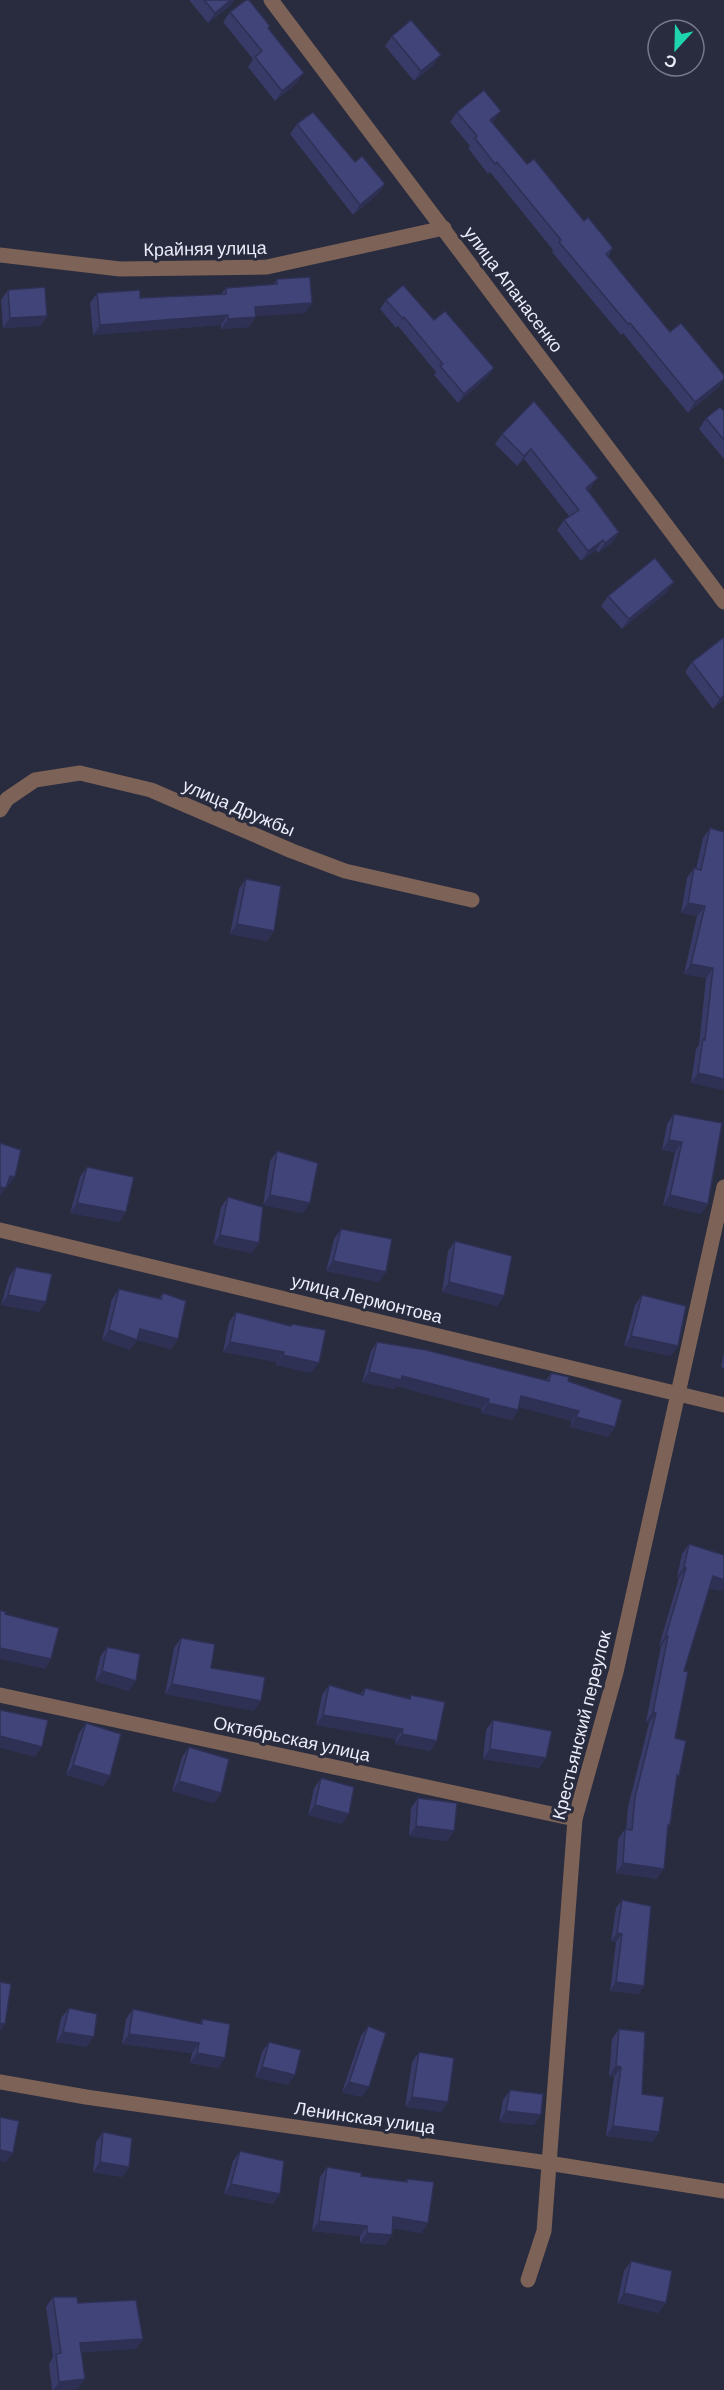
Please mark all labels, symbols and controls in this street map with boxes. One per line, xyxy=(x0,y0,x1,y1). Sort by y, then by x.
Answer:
north arrow xyxy=(646,18,706,78)
text: С xyxy=(661,51,679,73)
street label: улица Апанасенко xyxy=(460,222,568,356)
street label: Крайняя улица xyxy=(143,236,268,260)
street label: улица Дружбы xyxy=(180,773,298,841)
street label: улица Лермонтова xyxy=(289,1269,446,1328)
street label: Крестьянский переулок xyxy=(547,1628,615,1822)
street label: Октябрьская улица xyxy=(212,1711,373,1766)
street label: Ленинская улица xyxy=(293,2096,438,2138)

